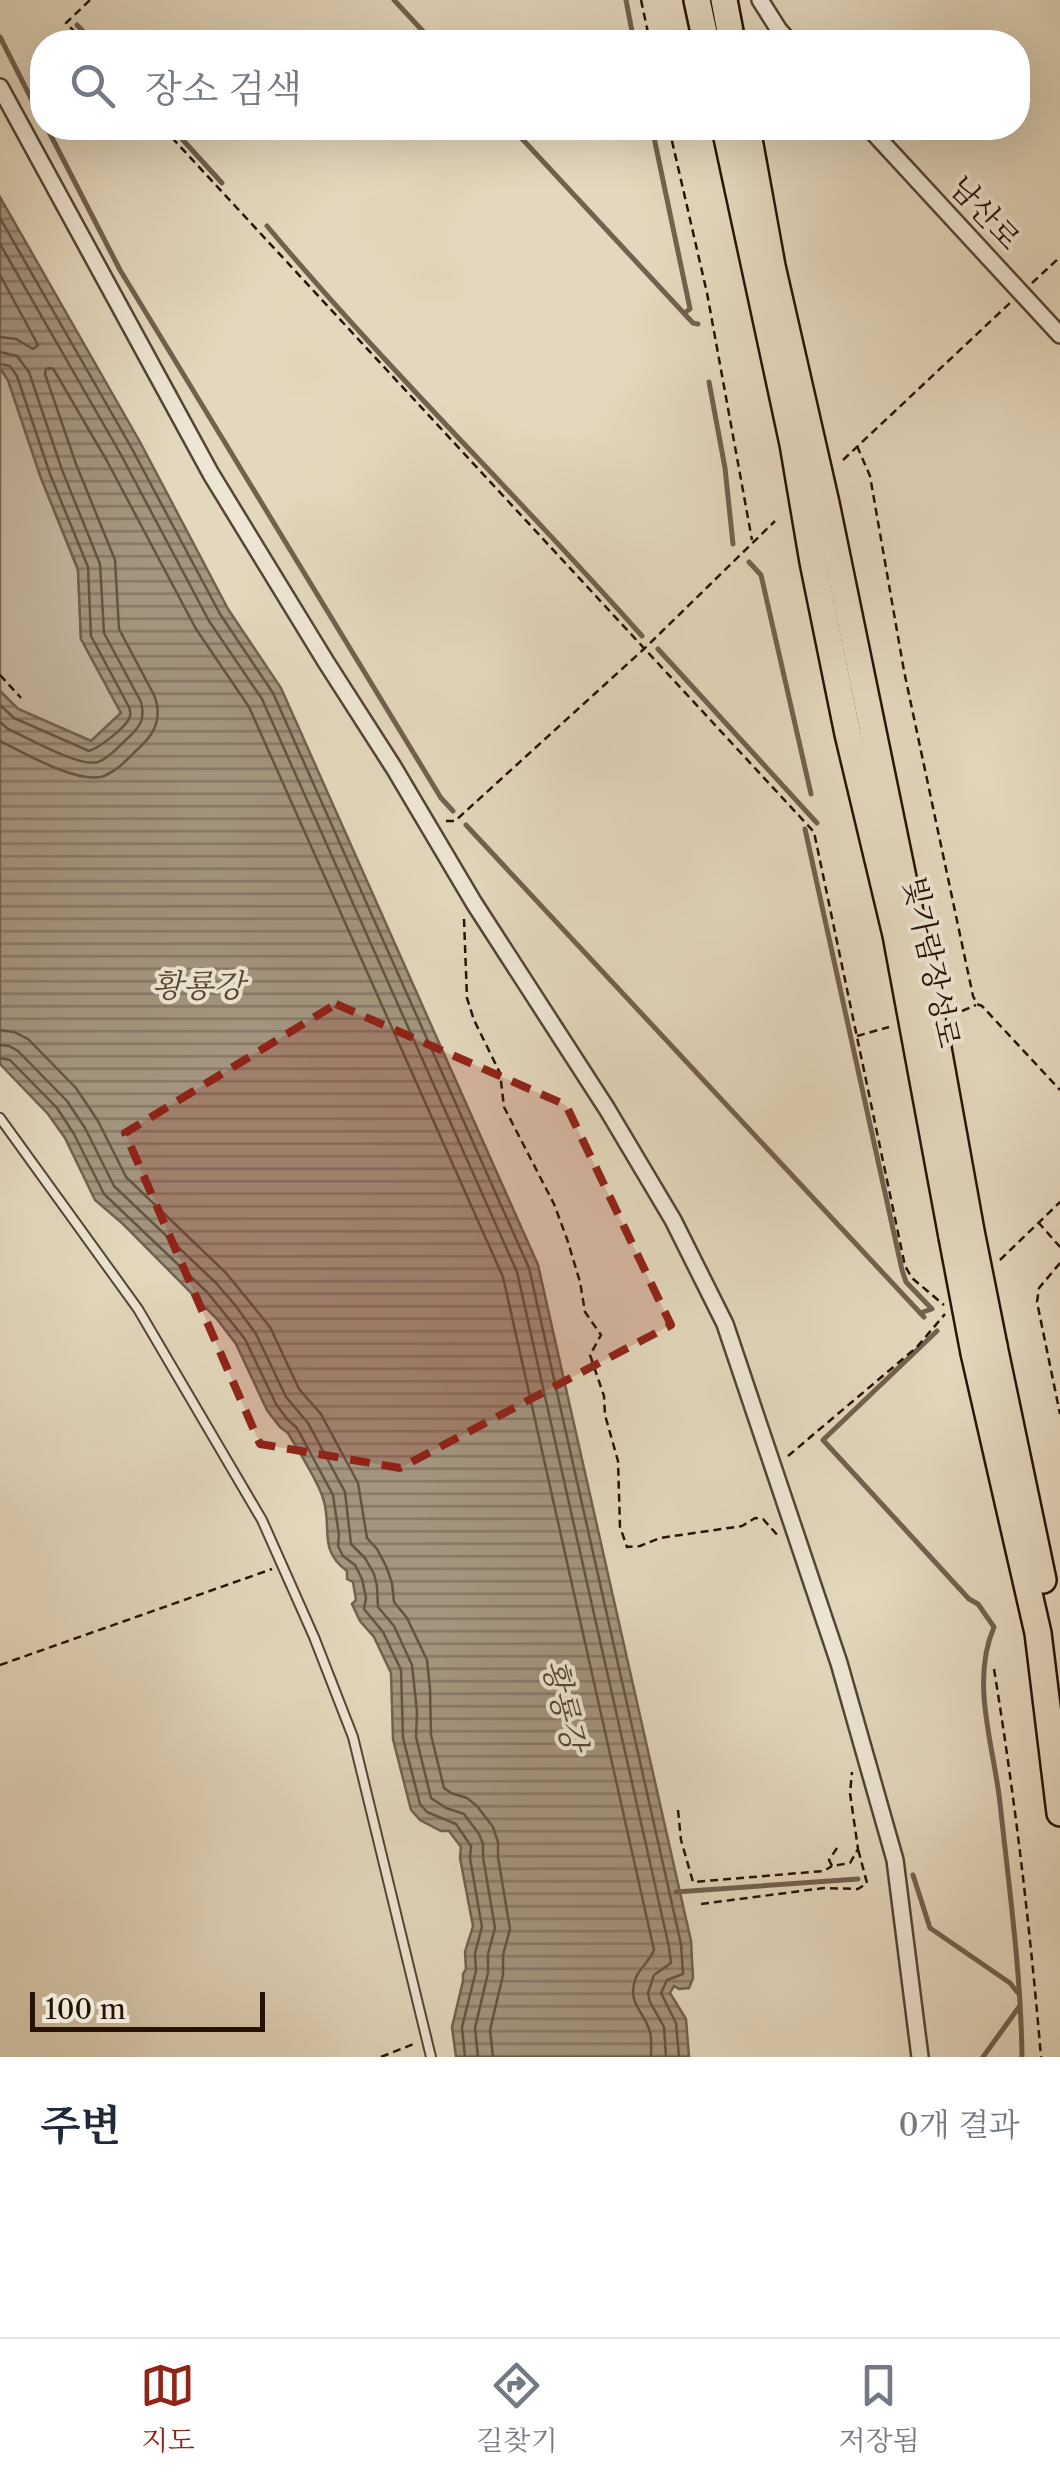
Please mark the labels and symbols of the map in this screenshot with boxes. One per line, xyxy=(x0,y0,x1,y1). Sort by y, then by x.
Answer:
street label: 남산로 xyxy=(942,169,1028,257)
street label: 빛가람장성로 xyxy=(896,873,968,1051)
water label: 황룡강 xyxy=(152,966,248,1005)
water label: 황룡강 xyxy=(535,1655,596,1759)
scale bar xyxy=(30,1987,265,2032)

